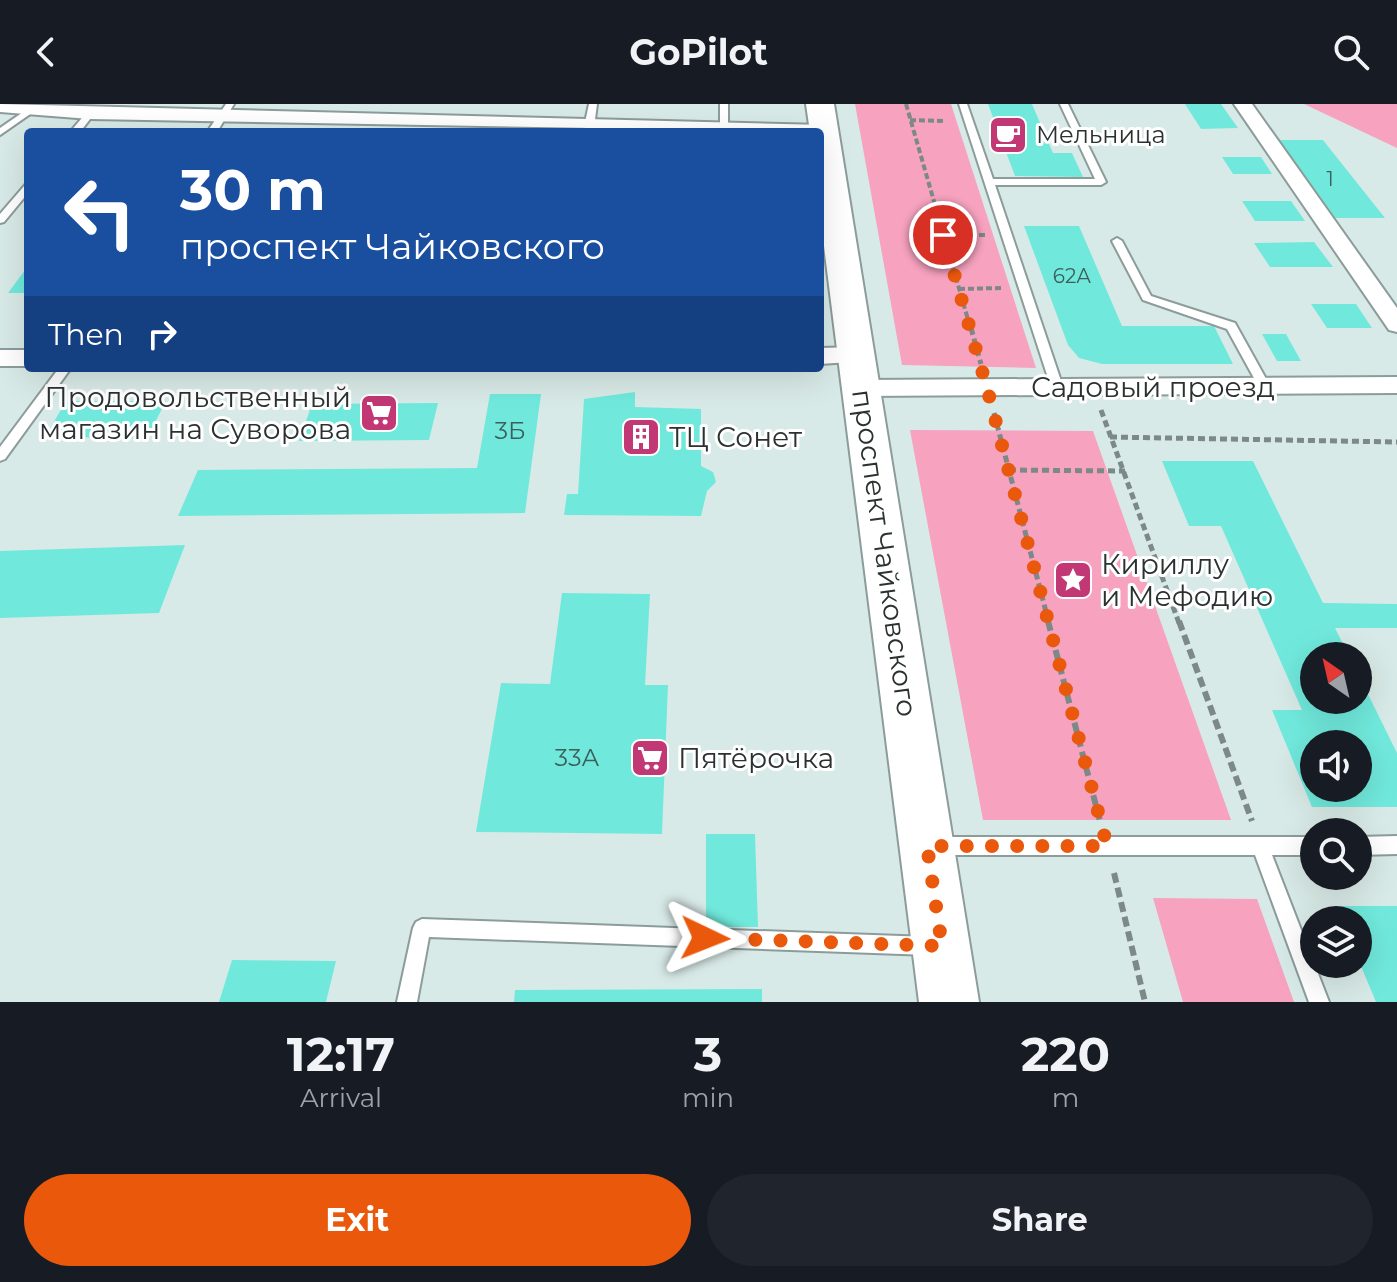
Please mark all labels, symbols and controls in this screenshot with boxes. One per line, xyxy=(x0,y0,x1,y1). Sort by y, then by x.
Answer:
icon: back xyxy=(24,30,68,74)
text: GoPilot xyxy=(629,30,768,74)
icon: search xyxy=(1329,30,1373,74)
cafe icon: Мельница xyxy=(987,114,1029,156)
place label: Мельница xyxy=(1036,120,1165,149)
text: 30 m xyxy=(180,156,326,224)
icon: left xyxy=(48,160,152,264)
house number: 1 xyxy=(1326,167,1334,191)
pin xyxy=(909,201,977,269)
icon: arrive xyxy=(921,213,965,257)
text: проспект Чайковского xyxy=(180,224,605,268)
house number: 62А xyxy=(1053,264,1091,288)
icon: right xyxy=(140,312,184,356)
text: Then xyxy=(48,316,124,353)
street label: Садовый проезд xyxy=(1031,370,1275,404)
place label: Продовольственный магазин на Суворова xyxy=(39,380,351,446)
street label: проспект Чайковского xyxy=(845,387,925,719)
supermarket icon: Продовольственный магазин на Суворова xyxy=(358,392,400,434)
house number: 3Б xyxy=(495,416,525,445)
building icon: ТЦ Сонет xyxy=(620,416,662,458)
place label: ТЦ Сонет xyxy=(669,420,803,454)
place label: Кириллу и Мефодию xyxy=(1101,547,1273,613)
place icon: Кириллу и Мефодию xyxy=(1052,559,1094,601)
north arrow xyxy=(1300,642,1372,714)
map controls xyxy=(1300,642,1372,978)
button: sound xyxy=(1300,730,1372,802)
supermarket icon: Пятёрочка xyxy=(629,737,671,779)
place label: Пятёрочка xyxy=(678,741,834,775)
house number: 33А xyxy=(555,743,600,772)
button: search xyxy=(1300,818,1372,890)
position arrow xyxy=(663,896,747,980)
button: layers xyxy=(1300,906,1372,978)
text: 12:17 xyxy=(287,1025,395,1083)
text: 3 xyxy=(694,1025,722,1083)
text: 220 xyxy=(1021,1025,1110,1083)
text: Arrival xyxy=(300,1082,382,1114)
text: min xyxy=(682,1082,734,1114)
text: m xyxy=(1052,1082,1079,1114)
button: Exit xyxy=(24,1174,691,1266)
button: Share xyxy=(707,1174,1373,1266)

